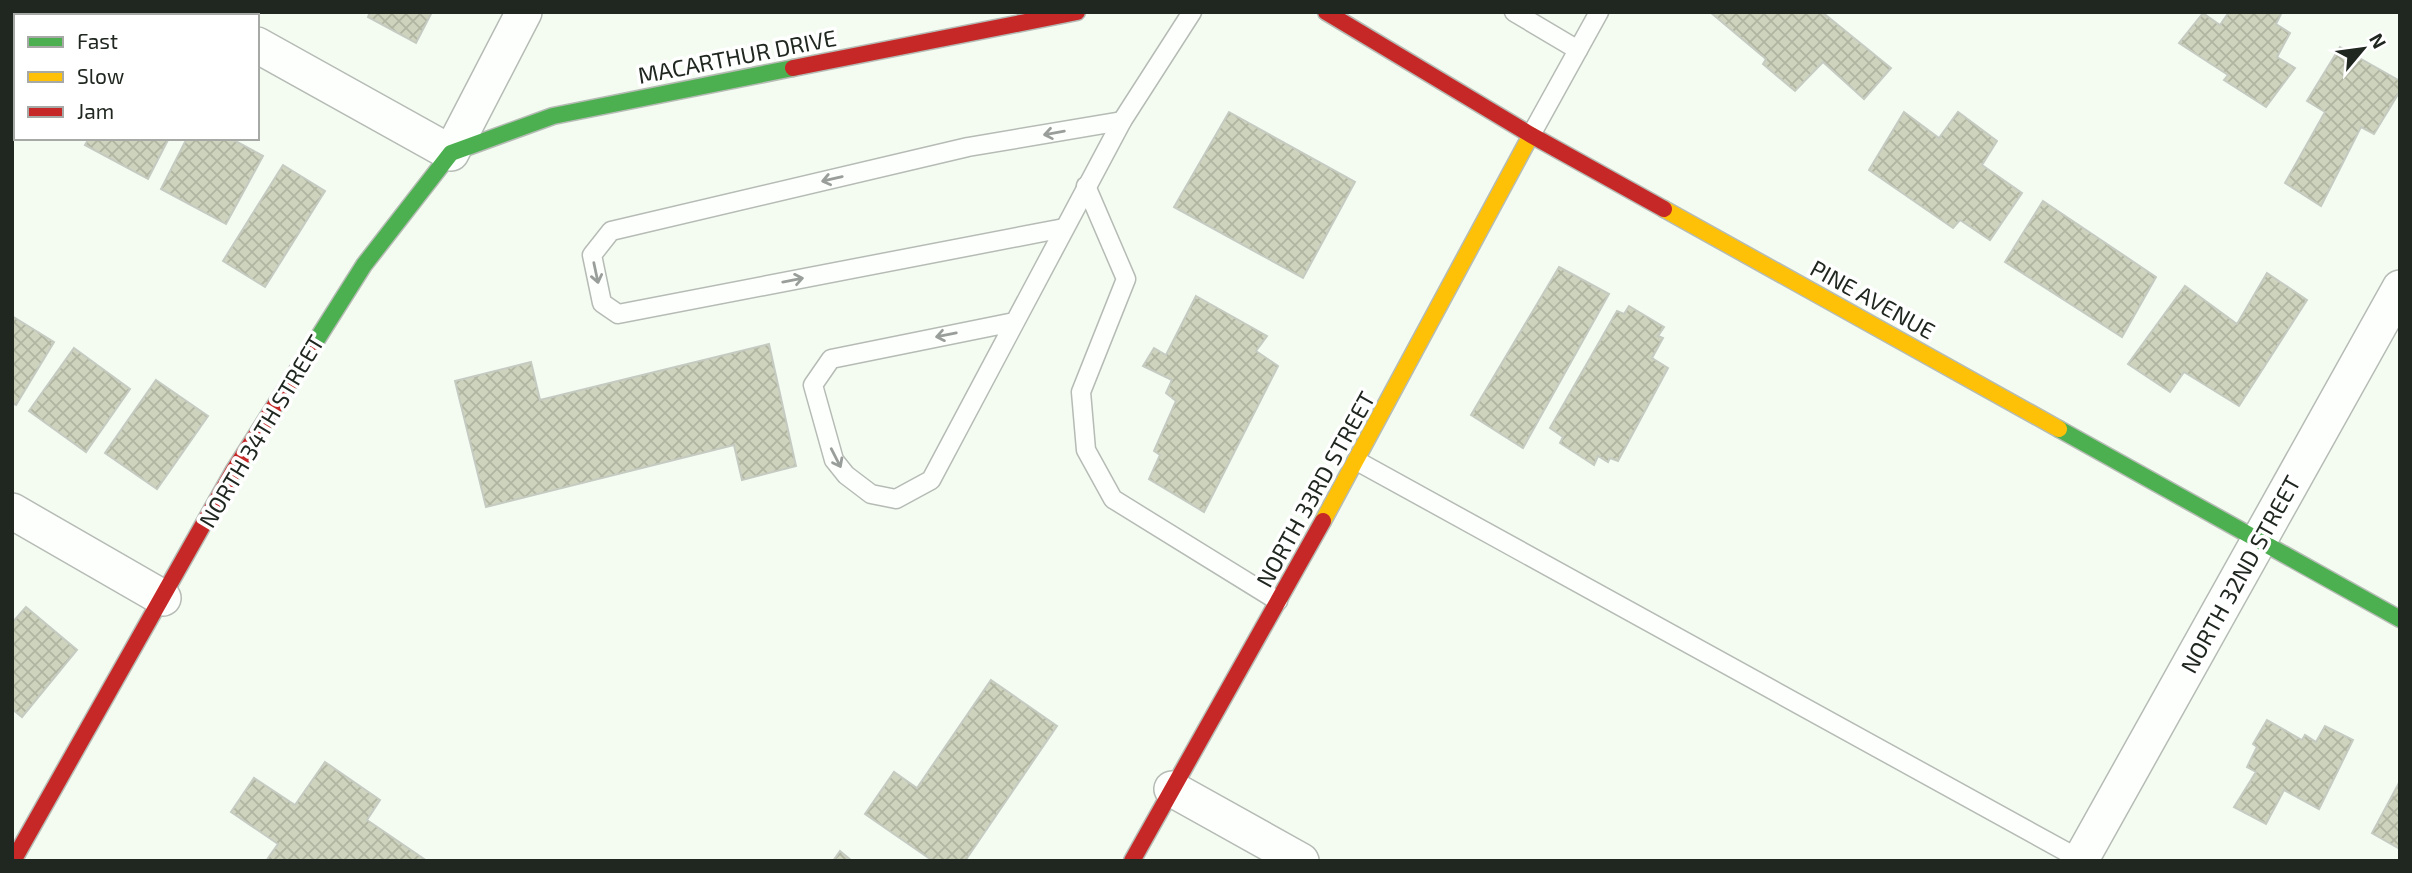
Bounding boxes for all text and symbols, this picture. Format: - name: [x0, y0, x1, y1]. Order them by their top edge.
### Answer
- legend: [14, 14, 259, 140]
- north arrow: [2328, 14, 2398, 84]
- street label: MACARTHUR DRIVE: [635, 23, 839, 89]
- text: Fast: [77, 28, 118, 53]
- text: N: [2365, 29, 2392, 52]
- text: Slow: [77, 63, 124, 88]
- text: Jam: [77, 98, 114, 123]
- one-way arrow: [1043, 127, 1066, 140]
- one-way arrow: [821, 173, 844, 186]
- street label: PINE AVENUE: [1806, 253, 1940, 345]
- one-way arrow: [589, 261, 603, 284]
- one-way arrow: [781, 273, 804, 287]
- one-way arrow: [936, 328, 958, 342]
- street label: NORTH 34TH STREET: [192, 330, 330, 532]
- street label: NORTH 33RD STREET: [1250, 386, 1380, 592]
- one-way arrow: [830, 448, 844, 468]
- street label: NORTH 32ND STREET: [2174, 470, 2306, 678]

